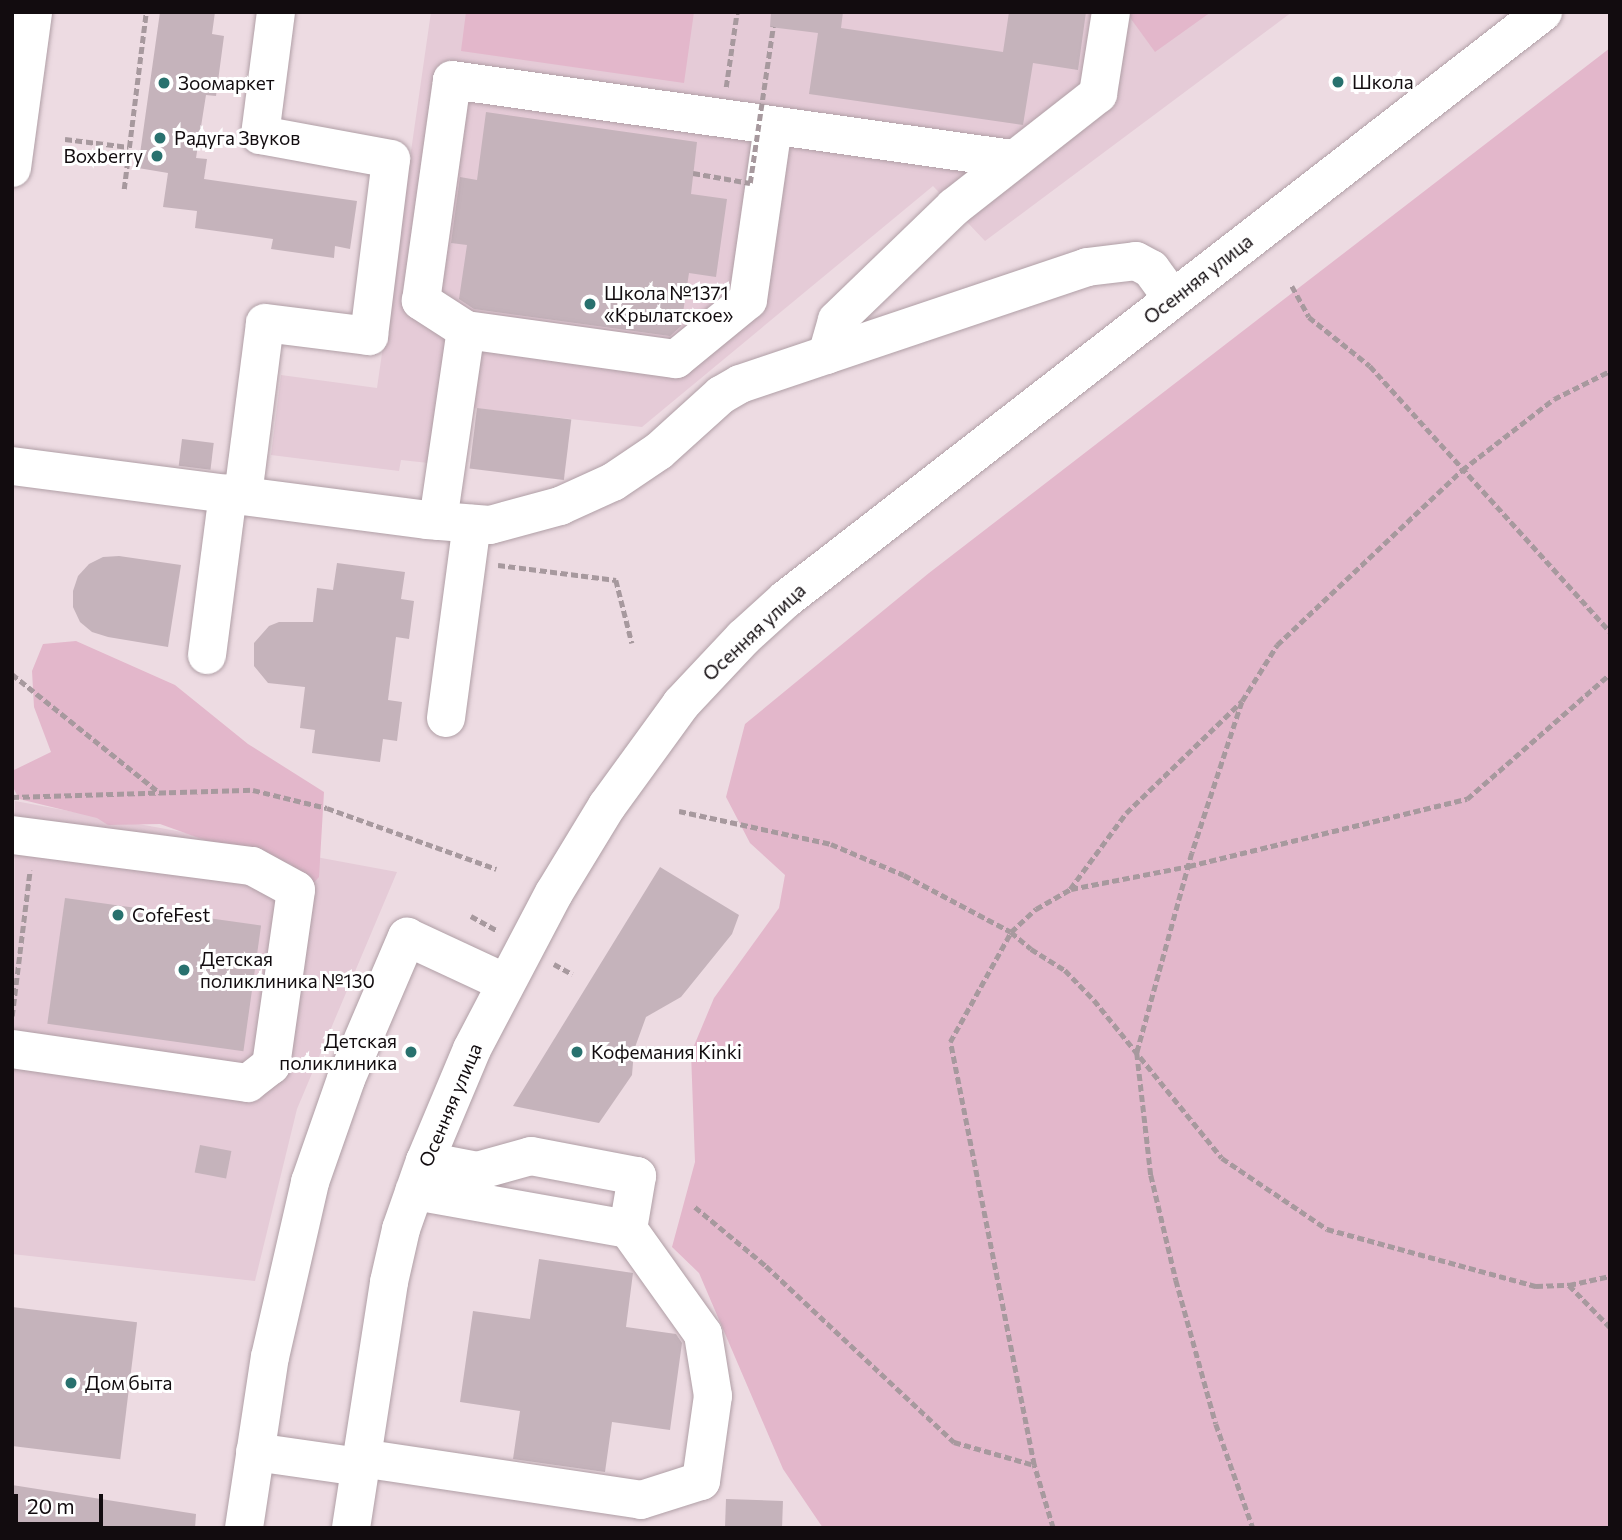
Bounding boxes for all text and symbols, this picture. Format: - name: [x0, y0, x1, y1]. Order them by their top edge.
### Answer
- place label: Школа: [1352, 71, 1414, 93]
- place label: Зоомаркет: [178, 72, 275, 94]
- marker: Школа: [1330, 74, 1346, 90]
- marker: Зоомаркет: [156, 75, 172, 91]
- place label: Радуга Звуков: [174, 127, 300, 149]
- marker: Радуга Звуков: [152, 130, 168, 146]
- place label: Boxberry: [63, 145, 143, 167]
- marker: Boxberry: [149, 148, 165, 164]
- street label: Осенняя улица: [1139, 229, 1257, 329]
- place label: Школа №1371 «Крылатское»: [604, 282, 733, 326]
- marker: Школа №1371 «Крылатское»: [582, 296, 598, 312]
- street label: Осенняя улица: [698, 579, 810, 685]
- place label: CofeFest: [132, 904, 210, 926]
- marker: CofeFest: [110, 907, 126, 923]
- place label: Детская поликлиника №130: [200, 948, 375, 992]
- marker: Детская поликлиника №130: [174, 960, 194, 980]
- place label: Детская поликлиника: [279, 1030, 397, 1074]
- street label: Осенняя улица: [414, 1040, 486, 1170]
- place label: Кофемания Kinki: [591, 1041, 742, 1063]
- marker: Детская поликлиника: [403, 1044, 419, 1060]
- marker: Кофемания Kinki: [569, 1044, 585, 1060]
- place label: Дом быта: [85, 1372, 172, 1394]
- marker: Дом быта: [63, 1375, 79, 1391]
- scale bar: [18, 1480, 107, 1524]
- text: 20 m: [27, 1493, 75, 1518]

